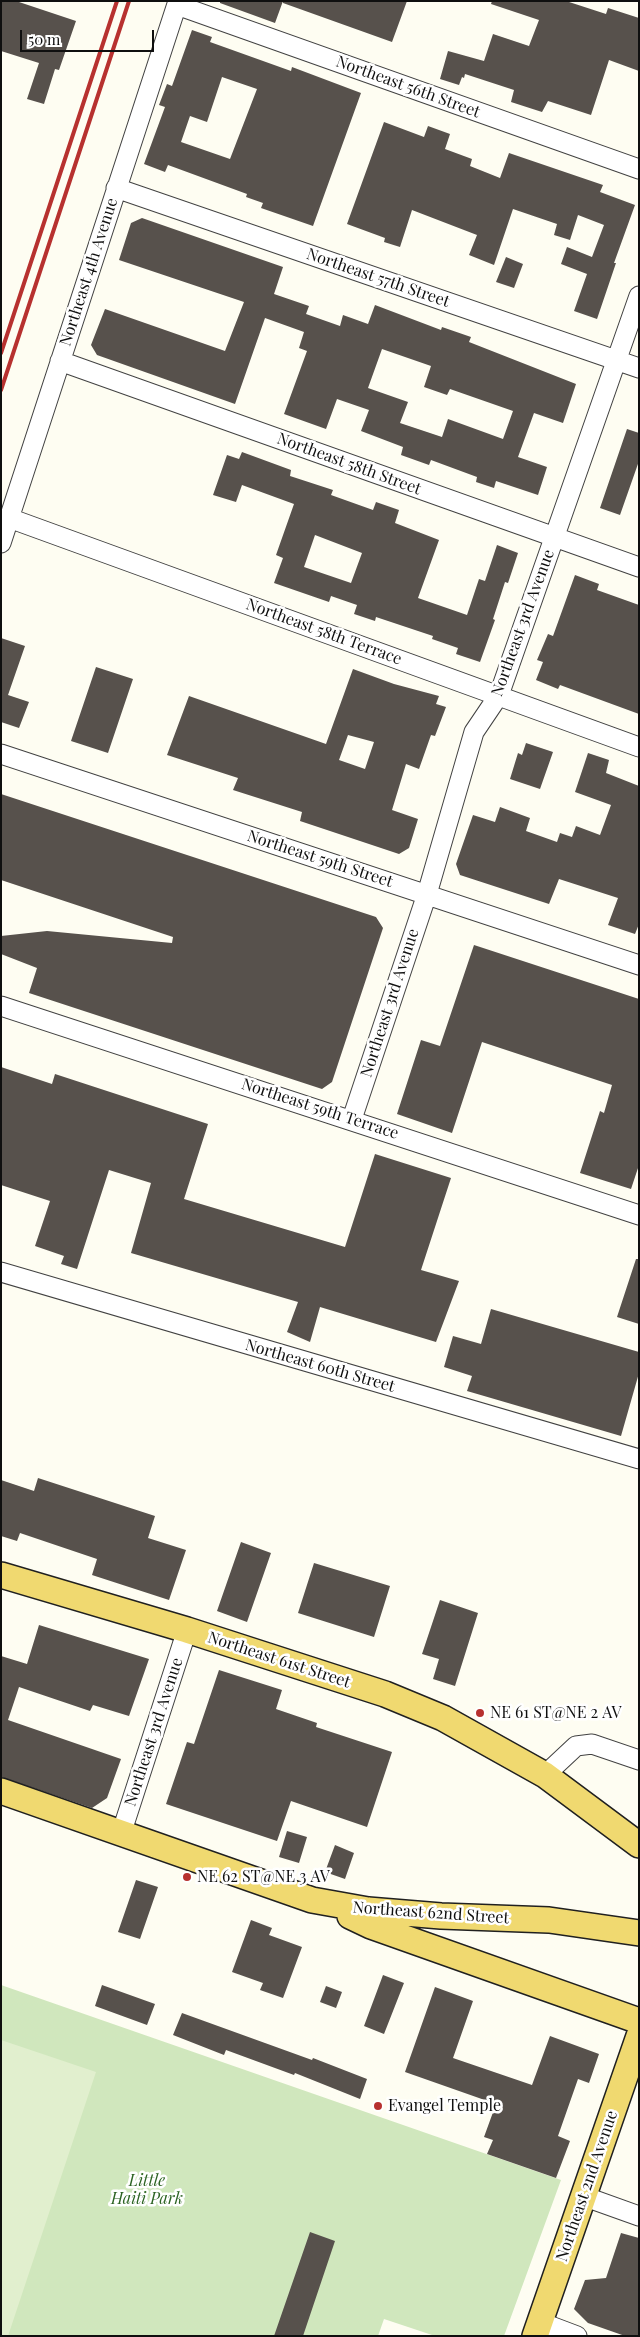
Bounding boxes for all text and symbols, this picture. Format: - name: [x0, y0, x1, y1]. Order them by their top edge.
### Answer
- scale bar: [22, 20, 156, 52]
- text: 50 m: [28, 29, 60, 49]
- street label: Northeast 56th Street: [333, 52, 483, 122]
- street label: Northeast 4th Avenue: [56, 196, 122, 348]
- street label: Northeast 57th Street: [304, 245, 452, 311]
- street label: Northeast 58th Street: [274, 429, 424, 499]
- street label: Northeast 3rd Avenue: [487, 547, 559, 699]
- street label: Northeast 58th Terrace: [244, 595, 404, 669]
- street label: Northeast 59th Street: [245, 826, 395, 892]
- street label: Northeast 3rd Avenue: [357, 926, 423, 1080]
- street label: Northeast 59th Terrace: [239, 1075, 401, 1143]
- street label: Northeast 60th Street: [243, 1335, 397, 1397]
- street label: Northeast 61st Street: [205, 1628, 353, 1692]
- street label: Northeast 3rd Avenue: [121, 1655, 187, 1809]
- place label: NE 61 ST@NE 2 AV: [490, 1703, 622, 1723]
- marker: NE 61 ST@NE 2 AV: [474, 1707, 486, 1719]
- place label: NE 62 ST@NE 3 AV: [197, 1867, 330, 1887]
- marker: NE 62 ST@NE 3 AV: [181, 1871, 193, 1883]
- street label: Northeast 62nd Street: [352, 1898, 510, 1928]
- place label: Evangel Temple: [388, 2096, 501, 2116]
- marker: Evangel Temple: [372, 2100, 384, 2112]
- street label: Northeast 2nd Avenue: [552, 2108, 622, 2264]
- park label: Little Haiti Park: [111, 2171, 183, 2209]

